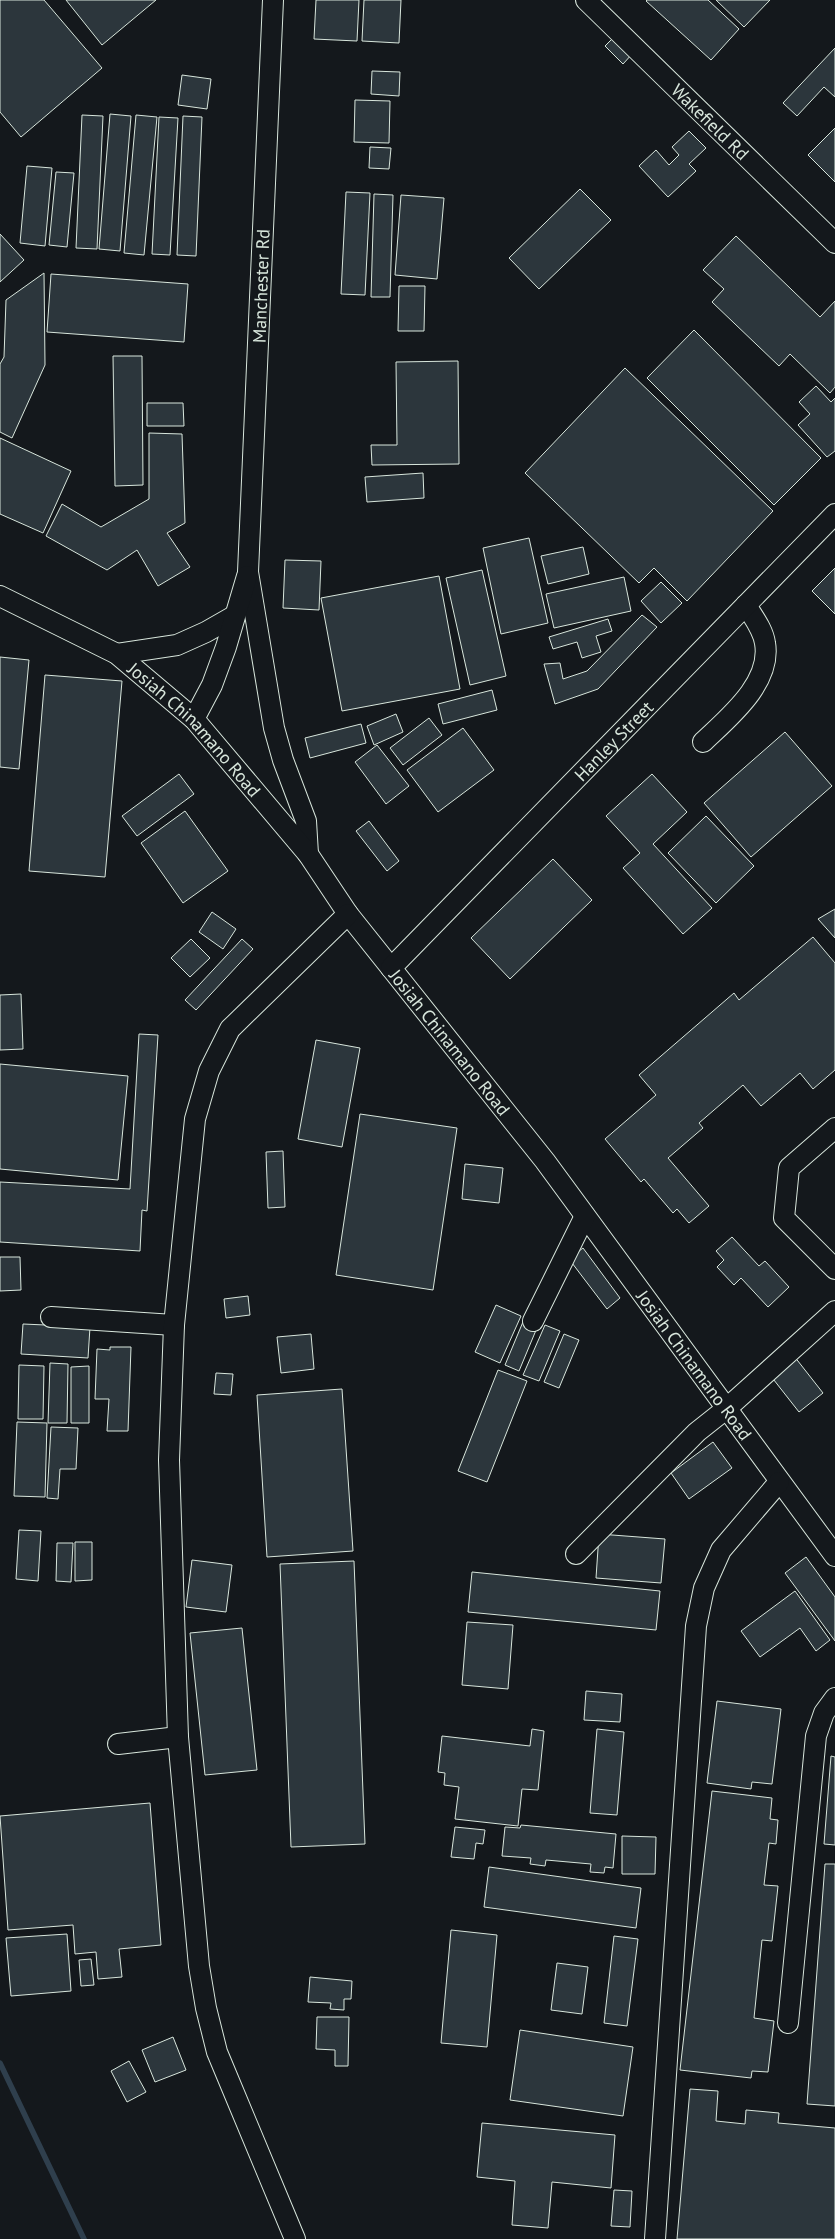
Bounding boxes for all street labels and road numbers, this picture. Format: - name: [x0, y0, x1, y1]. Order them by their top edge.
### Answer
- street label: Wakefield Rd: [667, 78, 754, 165]
- street label: Manchester Rd: [248, 229, 274, 343]
- street label: Josiah Chinamano Road: [123, 656, 266, 801]
- street label: Hanley Street: [569, 696, 658, 786]
- street label: Josiah Chinamano Road: [384, 963, 515, 1120]
- street label: Josiah Chinamano Road: [631, 1284, 757, 1445]

